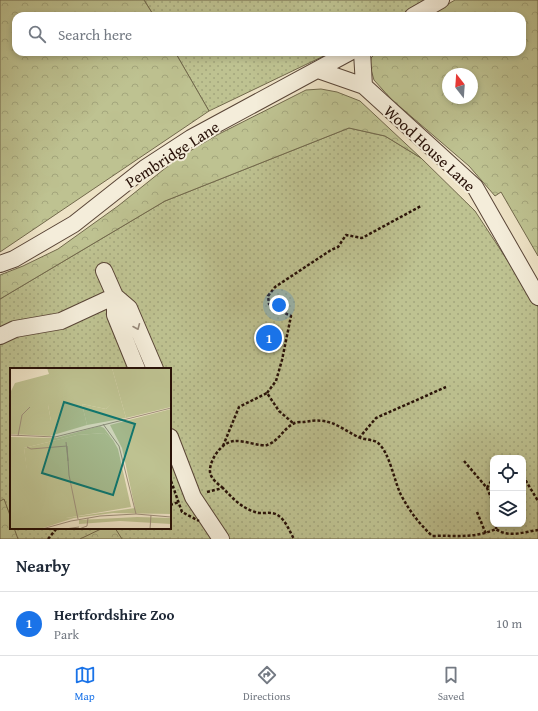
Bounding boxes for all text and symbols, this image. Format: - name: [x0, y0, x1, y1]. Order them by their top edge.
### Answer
- search box: [12, 12, 526, 56]
- icon: search: [26, 23, 48, 45]
- text: Search here: [58, 24, 132, 45]
- north arrow: [442, 68, 478, 104]
- street label: Wood House Lane: [379, 99, 481, 197]
- street label: Pembridge Lane: [120, 115, 224, 193]
- your location: [269, 295, 289, 315]
- pin: 1: [256, 323, 282, 353]
- one-way arrow: [133, 324, 141, 331]
- inset map: [10, 368, 171, 529]
- map controls: [490, 455, 526, 527]
- button: locate: [490, 455, 526, 491]
- button: layers: [490, 491, 526, 527]
- text: Nearby: [16, 553, 70, 578]
- text: Hertfordshire Zoo: [54, 604, 174, 625]
- text: 1: [26, 614, 32, 633]
- text: 10 m: [496, 614, 522, 633]
- text: Park: [54, 625, 79, 644]
- tab: Map: [74, 664, 96, 704]
- tab: Directions: [243, 664, 290, 704]
- tab: Saved: [438, 664, 464, 704]

